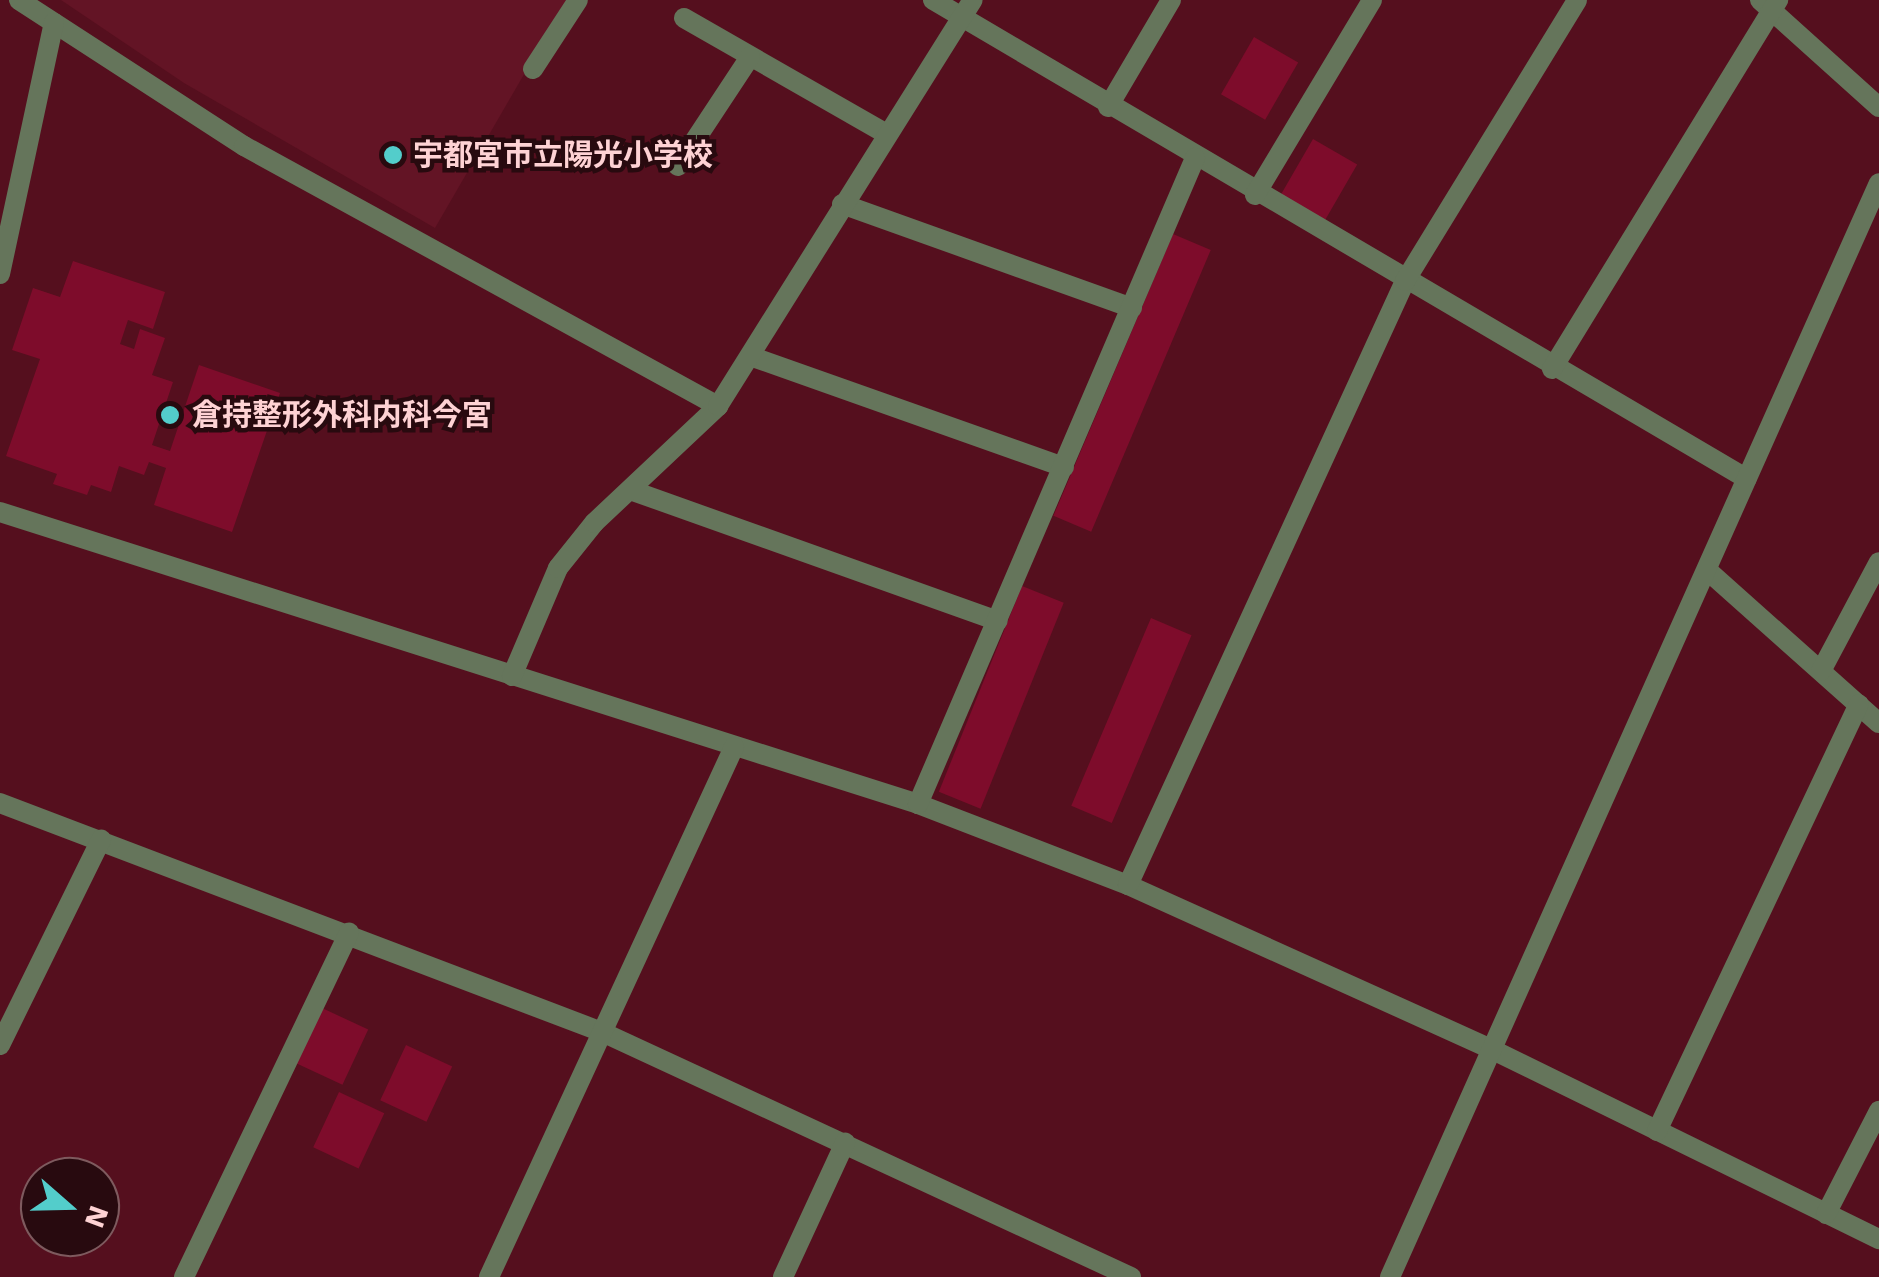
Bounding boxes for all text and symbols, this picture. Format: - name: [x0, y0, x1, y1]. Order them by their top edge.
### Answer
- place label: 宇都宮市立陽光小学校: [413, 137, 713, 173]
- marker: 宇都宮市立陽光小学校: [382, 144, 404, 166]
- place label: 倉持整形外科内科今宮: [192, 397, 492, 433]
- marker: 倉持整形外科内科今宮: [157, 402, 183, 428]
- north arrow: [20, 1157, 120, 1257]
- text: N: [78, 1201, 116, 1232]

